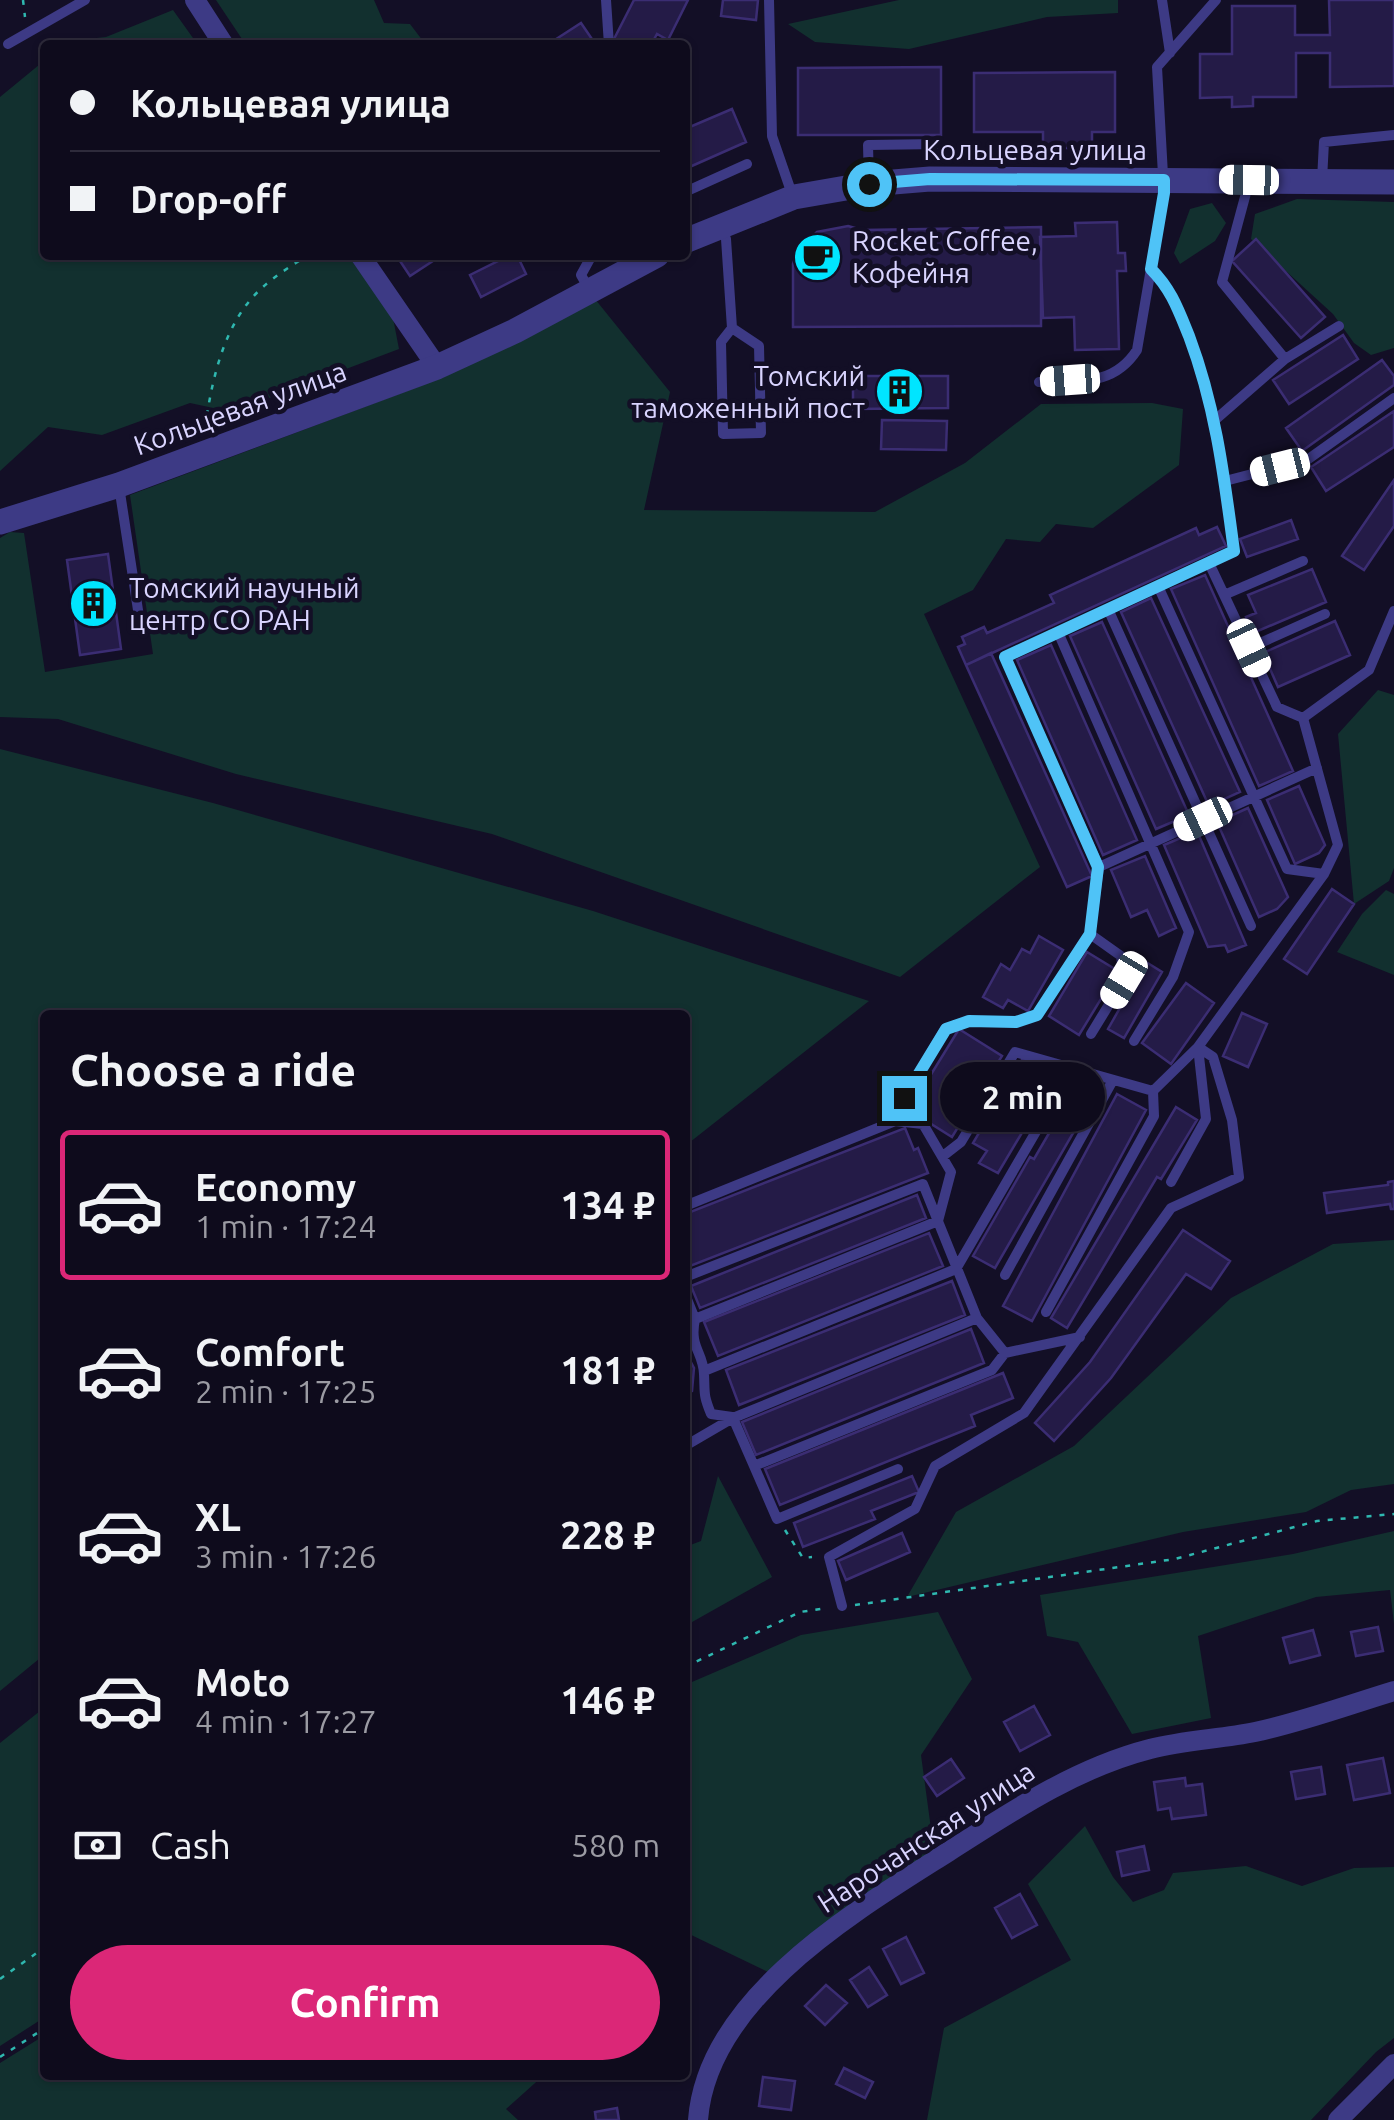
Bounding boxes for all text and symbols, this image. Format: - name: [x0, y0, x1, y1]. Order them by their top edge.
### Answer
- text: Кольцевая улица: [130, 82, 451, 124]
- street label: Кольцевая улица: [923, 134, 1147, 165]
- route start: [847, 162, 892, 207]
- car: [1219, 164, 1279, 196]
- text: Drop-off: [130, 178, 286, 220]
- place label: Rocket Coffee, Кофейня: [852, 225, 1038, 288]
- cafe icon: Rocket Coffee, Кофейня: [791, 231, 843, 283]
- street label: Кольцевая улица: [129, 355, 350, 460]
- place label: Томский таможенный пост: [631, 360, 866, 423]
- car: [1039, 363, 1101, 397]
- building icon: Томский таможенный пост: [874, 366, 926, 418]
- car: [1247, 445, 1313, 489]
- place label: Томский научный центр СО РАН: [129, 572, 360, 635]
- building icon: Томский научный центр СО РАН: [68, 578, 120, 630]
- car: [1223, 614, 1275, 682]
- car: [1169, 793, 1237, 845]
- car: [1096, 947, 1152, 1013]
- text: Choose a ride: [70, 1044, 356, 1095]
- callout: 2 min: [939, 1063, 1104, 1133]
- route end: [882, 1076, 927, 1121]
- text: 2 min: [982, 1079, 1063, 1115]
- icon: car: [75, 1160, 165, 1250]
- text: Economy: [195, 1166, 356, 1208]
- text: 134 ₽: [560, 1184, 655, 1226]
- text: 1 min · 17:24: [195, 1208, 377, 1244]
- icon: car: [75, 1325, 165, 1415]
- text: Comfort: [195, 1331, 345, 1373]
- text: 181 ₽: [560, 1349, 655, 1391]
- text: 2 min · 17:25: [195, 1373, 377, 1409]
- icon: car: [75, 1490, 165, 1580]
- text: XL: [195, 1496, 241, 1538]
- text: 228 ₽: [560, 1514, 655, 1556]
- text: 3 min · 17:26: [195, 1538, 377, 1574]
- icon: car: [75, 1655, 165, 1745]
- text: Moto: [195, 1661, 290, 1703]
- text: 146 ₽: [560, 1679, 655, 1721]
- text: 4 min · 17:27: [195, 1703, 377, 1739]
- street label: Нарочанская улица: [812, 1755, 1040, 1918]
- icon: cash: [70, 1818, 125, 1873]
- text: Cash: [150, 1824, 231, 1866]
- text: 580 m: [571, 1827, 660, 1863]
- button: Confirm: [70, 1945, 660, 2060]

